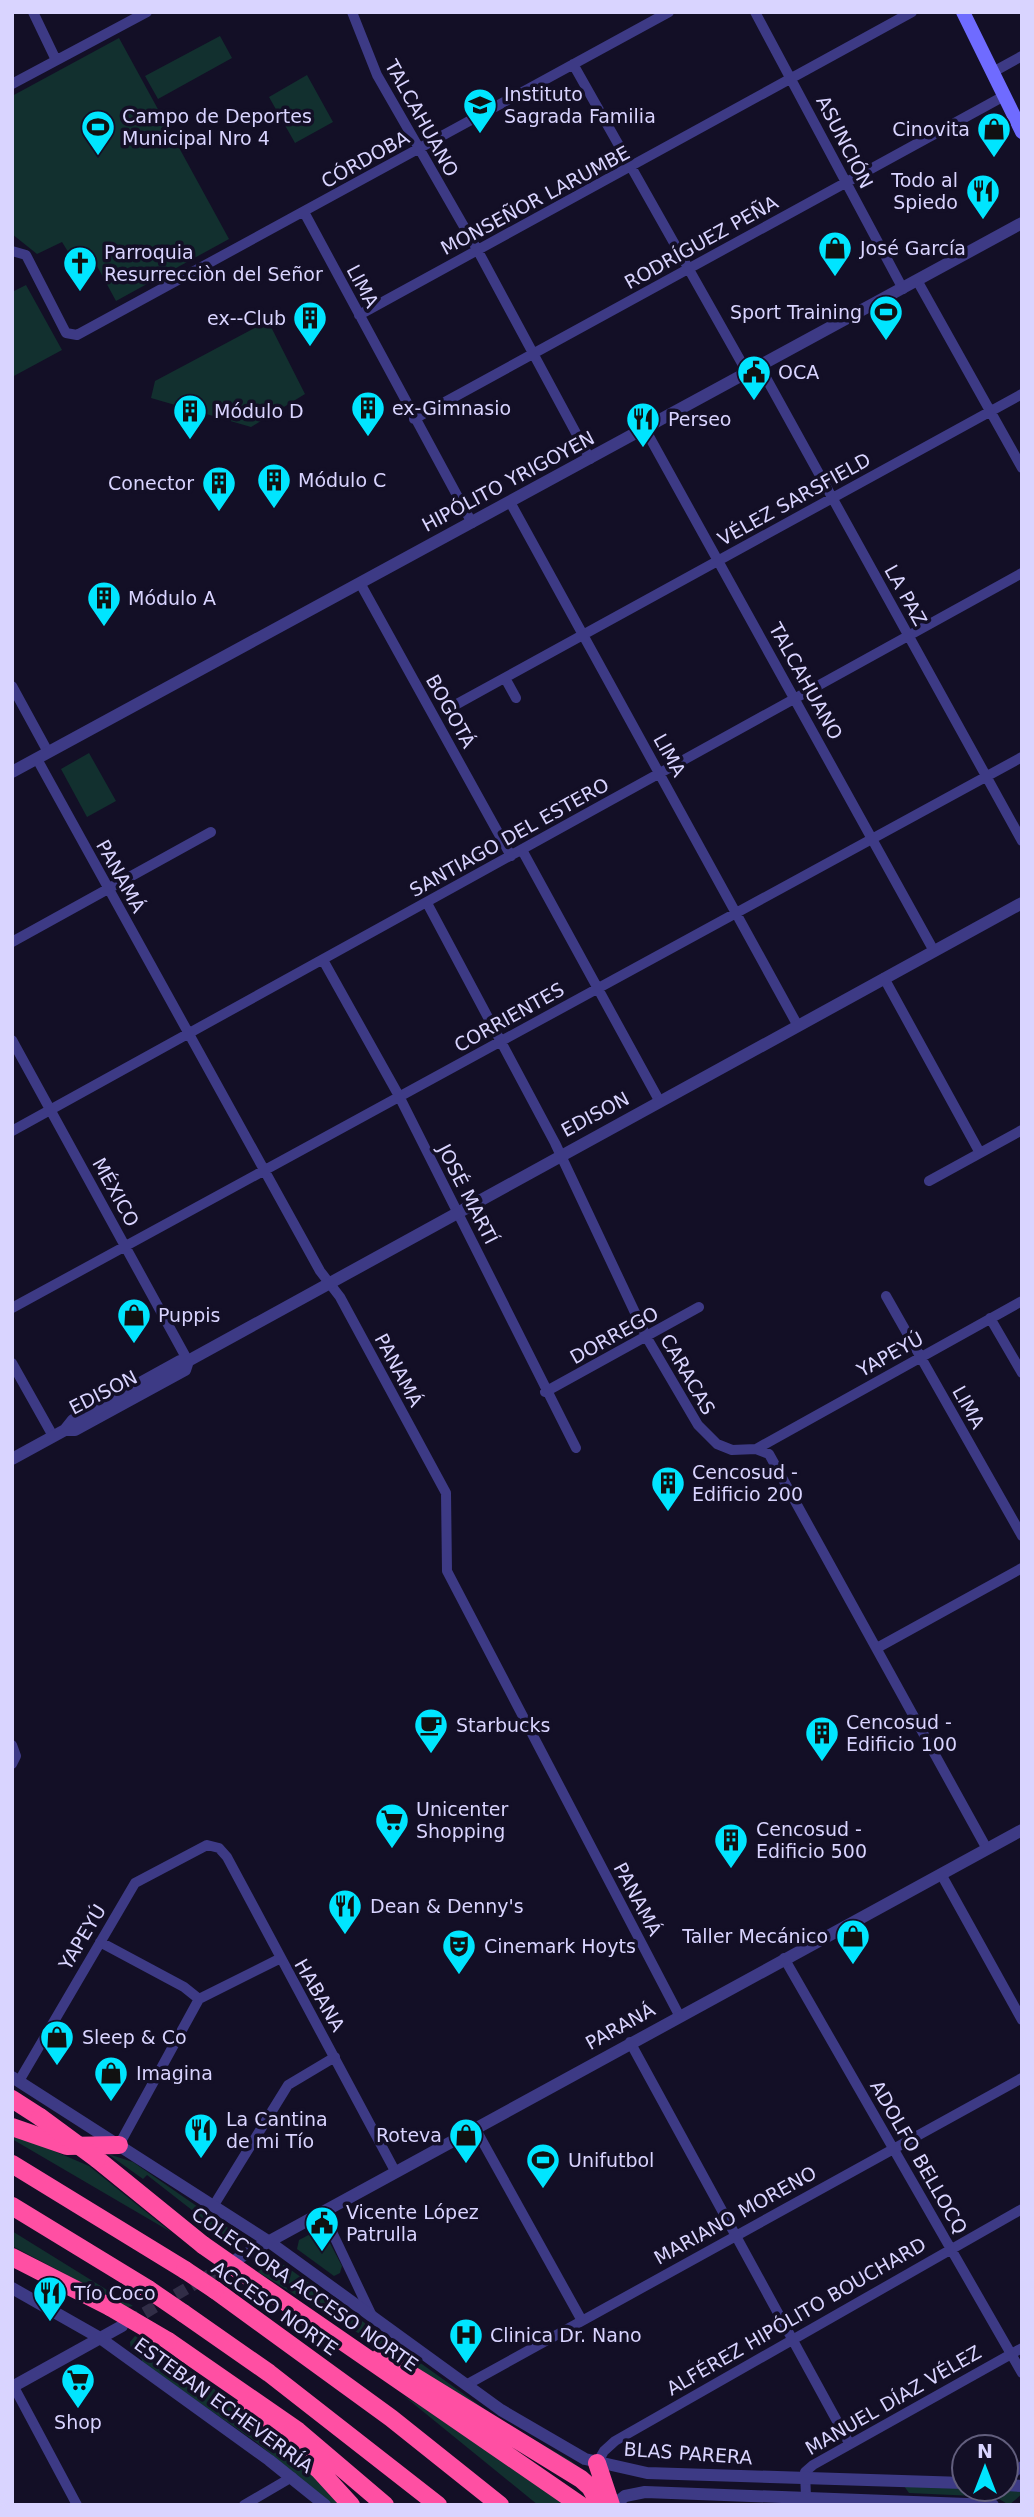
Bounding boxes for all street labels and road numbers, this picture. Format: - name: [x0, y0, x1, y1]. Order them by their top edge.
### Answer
- street label: TALCAHUANO: [380, 55, 463, 180]
- street label: ASUNCIÓN: [812, 91, 879, 192]
- street label: CÓRDOBA: [317, 125, 413, 192]
- street label: MONSEÑOR LARUMBE: [437, 141, 633, 259]
- street label: RODRÍGUEZ PEÑA: [620, 191, 782, 293]
- street label: LIMA: [343, 261, 383, 311]
- street label: HIPÓLITO YRIGOYEN: [418, 425, 598, 536]
- street label: VÉLEZ SARSFIELD: [714, 448, 874, 550]
- street label: LA PAZ: [880, 561, 932, 629]
- street label: TALCAHUANO: [764, 618, 847, 743]
- street label: BOGOTÁ: [422, 670, 480, 752]
- street label: LIMA: [649, 730, 691, 780]
- street label: SANTIAGO DEL ESTERO: [406, 773, 612, 901]
- street label: PANAMÁ: [92, 836, 150, 916]
- street label: CORRIENTES: [450, 978, 568, 1056]
- street label: EDISON: [557, 1087, 633, 1141]
- street label: JOSÉ MARTÍ: [433, 1140, 503, 1248]
- street label: MÉXICO: [88, 1154, 144, 1230]
- street label: DORREGO: [566, 1302, 662, 1368]
- street label: YAPEYÚ: [852, 1326, 927, 1382]
- street label: PANAMÁ: [371, 1330, 427, 1410]
- street label: CARACAS: [656, 1330, 720, 1418]
- street label: EDISON: [65, 1366, 141, 1418]
- street label: LIMA: [948, 1382, 990, 1432]
- street label: PANAMÁ: [610, 1859, 666, 1939]
- street label: YAPEYÚ: [53, 1900, 110, 1974]
- street label: HABANA: [290, 1955, 350, 2035]
- street label: PARANÁ: [581, 1998, 659, 2054]
- street label: ADOLFO BELLOCQ: [866, 2076, 972, 2238]
- street label: MARIANO MORENO: [650, 2161, 820, 2269]
- street label: COLECTORA ACCESO NORTE: [187, 2202, 423, 2376]
- street label: ALFÉREZ HIPÓLITO BOUCHARD: [662, 2232, 930, 2399]
- street label: ACCESO NORTE: [207, 2256, 343, 2360]
- street label: ESTEBAN ECHEVERRÍA: [130, 2333, 318, 2477]
- street label: MANUEL DÍAZ VÉLEZ: [801, 2340, 985, 2460]
- street label: BLAS PARERA: [623, 2438, 753, 2468]

